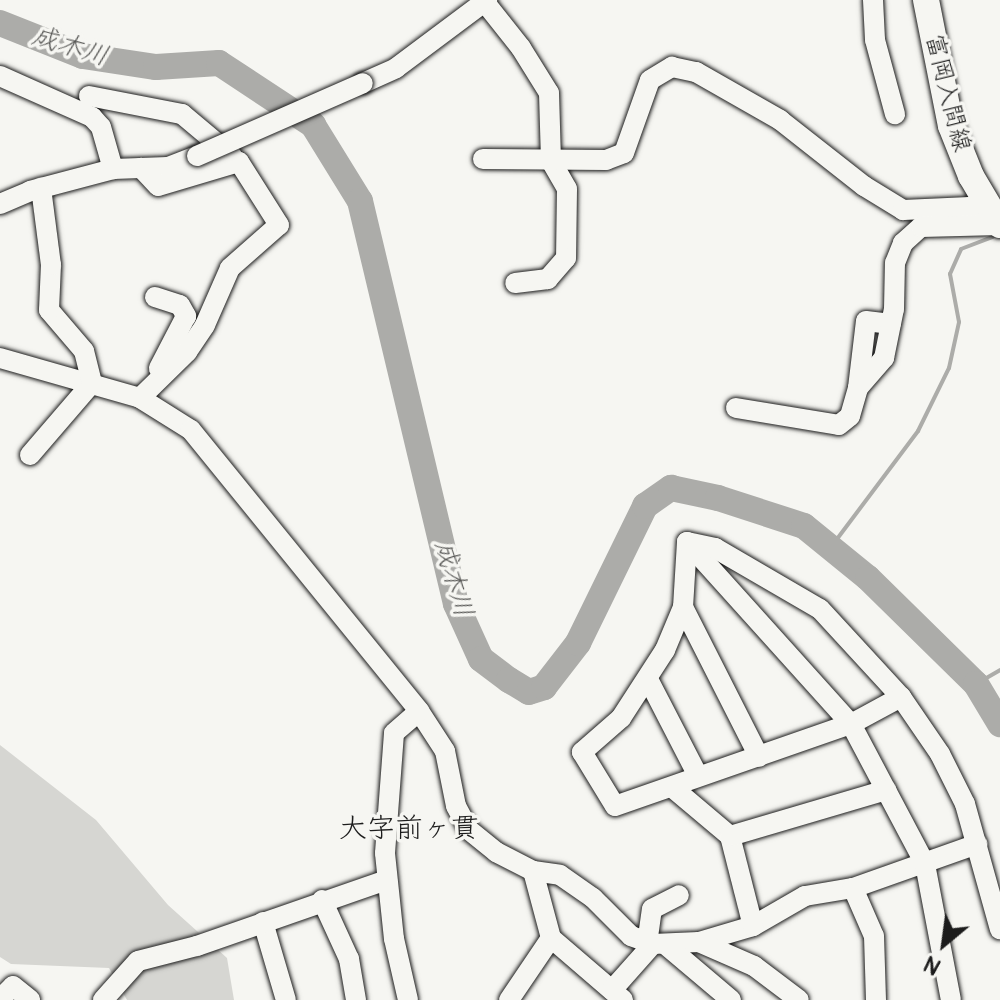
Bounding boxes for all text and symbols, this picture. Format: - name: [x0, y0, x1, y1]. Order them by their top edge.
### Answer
- water label: 成木川: [28, 21, 112, 73]
- street label: 富岡入間線: [920, 31, 976, 155]
- water label: 成木川: [427, 537, 479, 621]
- district label: 大字前ヶ貫: [339, 812, 479, 846]
- north arrow: [904, 904, 984, 984]
- text: N: [919, 949, 946, 981]

